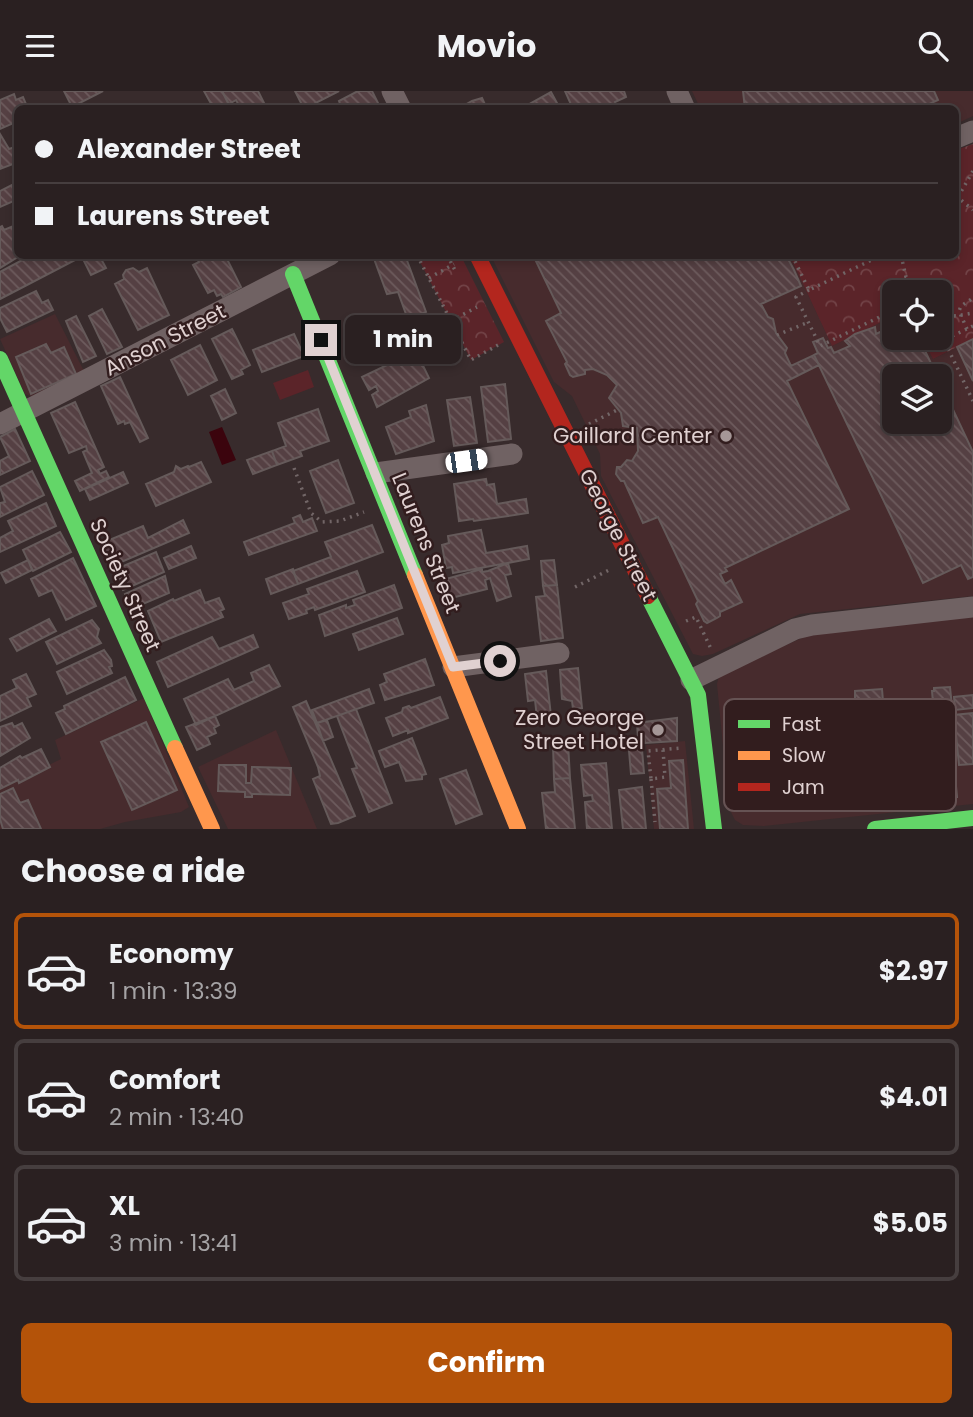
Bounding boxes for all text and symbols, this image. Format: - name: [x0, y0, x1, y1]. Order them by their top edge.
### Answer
- text: Movio: [437, 23, 536, 68]
- icon: menu: [21, 27, 59, 65]
- icon: search: [914, 27, 952, 65]
- text: Alexander Street: [77, 131, 301, 167]
- text: Laurens Street: [77, 198, 270, 234]
- map controls: [882, 280, 952, 434]
- button: locate: [882, 280, 952, 350]
- street label: Anson Street: [99, 297, 230, 383]
- callout: 1 min: [346, 315, 461, 365]
- text: 1 min: [373, 323, 433, 355]
- route end: [305, 324, 337, 356]
- button: layers: [882, 364, 952, 434]
- place label: Gaillard Center: [553, 421, 712, 450]
- marker: Gaillard Center: [718, 428, 734, 444]
- car: [444, 448, 489, 474]
- street label: George Street: [573, 464, 664, 606]
- street label: Laurens Street: [385, 468, 468, 617]
- street label: Society Street: [83, 513, 168, 656]
- route start: [484, 645, 516, 677]
- legend: [724, 699, 956, 811]
- place label: Zero George Street Hotel: [515, 703, 644, 756]
- text: Fast: [782, 711, 821, 738]
- marker: Zero George Street Hotel: [650, 722, 666, 738]
- text: Slow: [782, 742, 826, 769]
- text: Jam: [782, 774, 824, 801]
- text: Choose a ride: [21, 848, 245, 893]
- text: Economy: [109, 936, 233, 972]
- icon: car: [25, 940, 88, 1003]
- text: $2.97: [879, 953, 948, 989]
- text: 1 min · 13:39: [109, 975, 238, 1007]
- text: Comfort: [109, 1062, 221, 1098]
- icon: car: [25, 1066, 88, 1129]
- text: $4.01: [879, 1079, 948, 1115]
- text: 2 min · 13:40: [109, 1101, 244, 1133]
- text: XL: [109, 1188, 140, 1224]
- icon: car: [25, 1192, 88, 1255]
- text: $5.05: [873, 1205, 948, 1241]
- text: 3 min · 13:41: [109, 1227, 238, 1259]
- button: Confirm: [21, 1323, 952, 1403]

